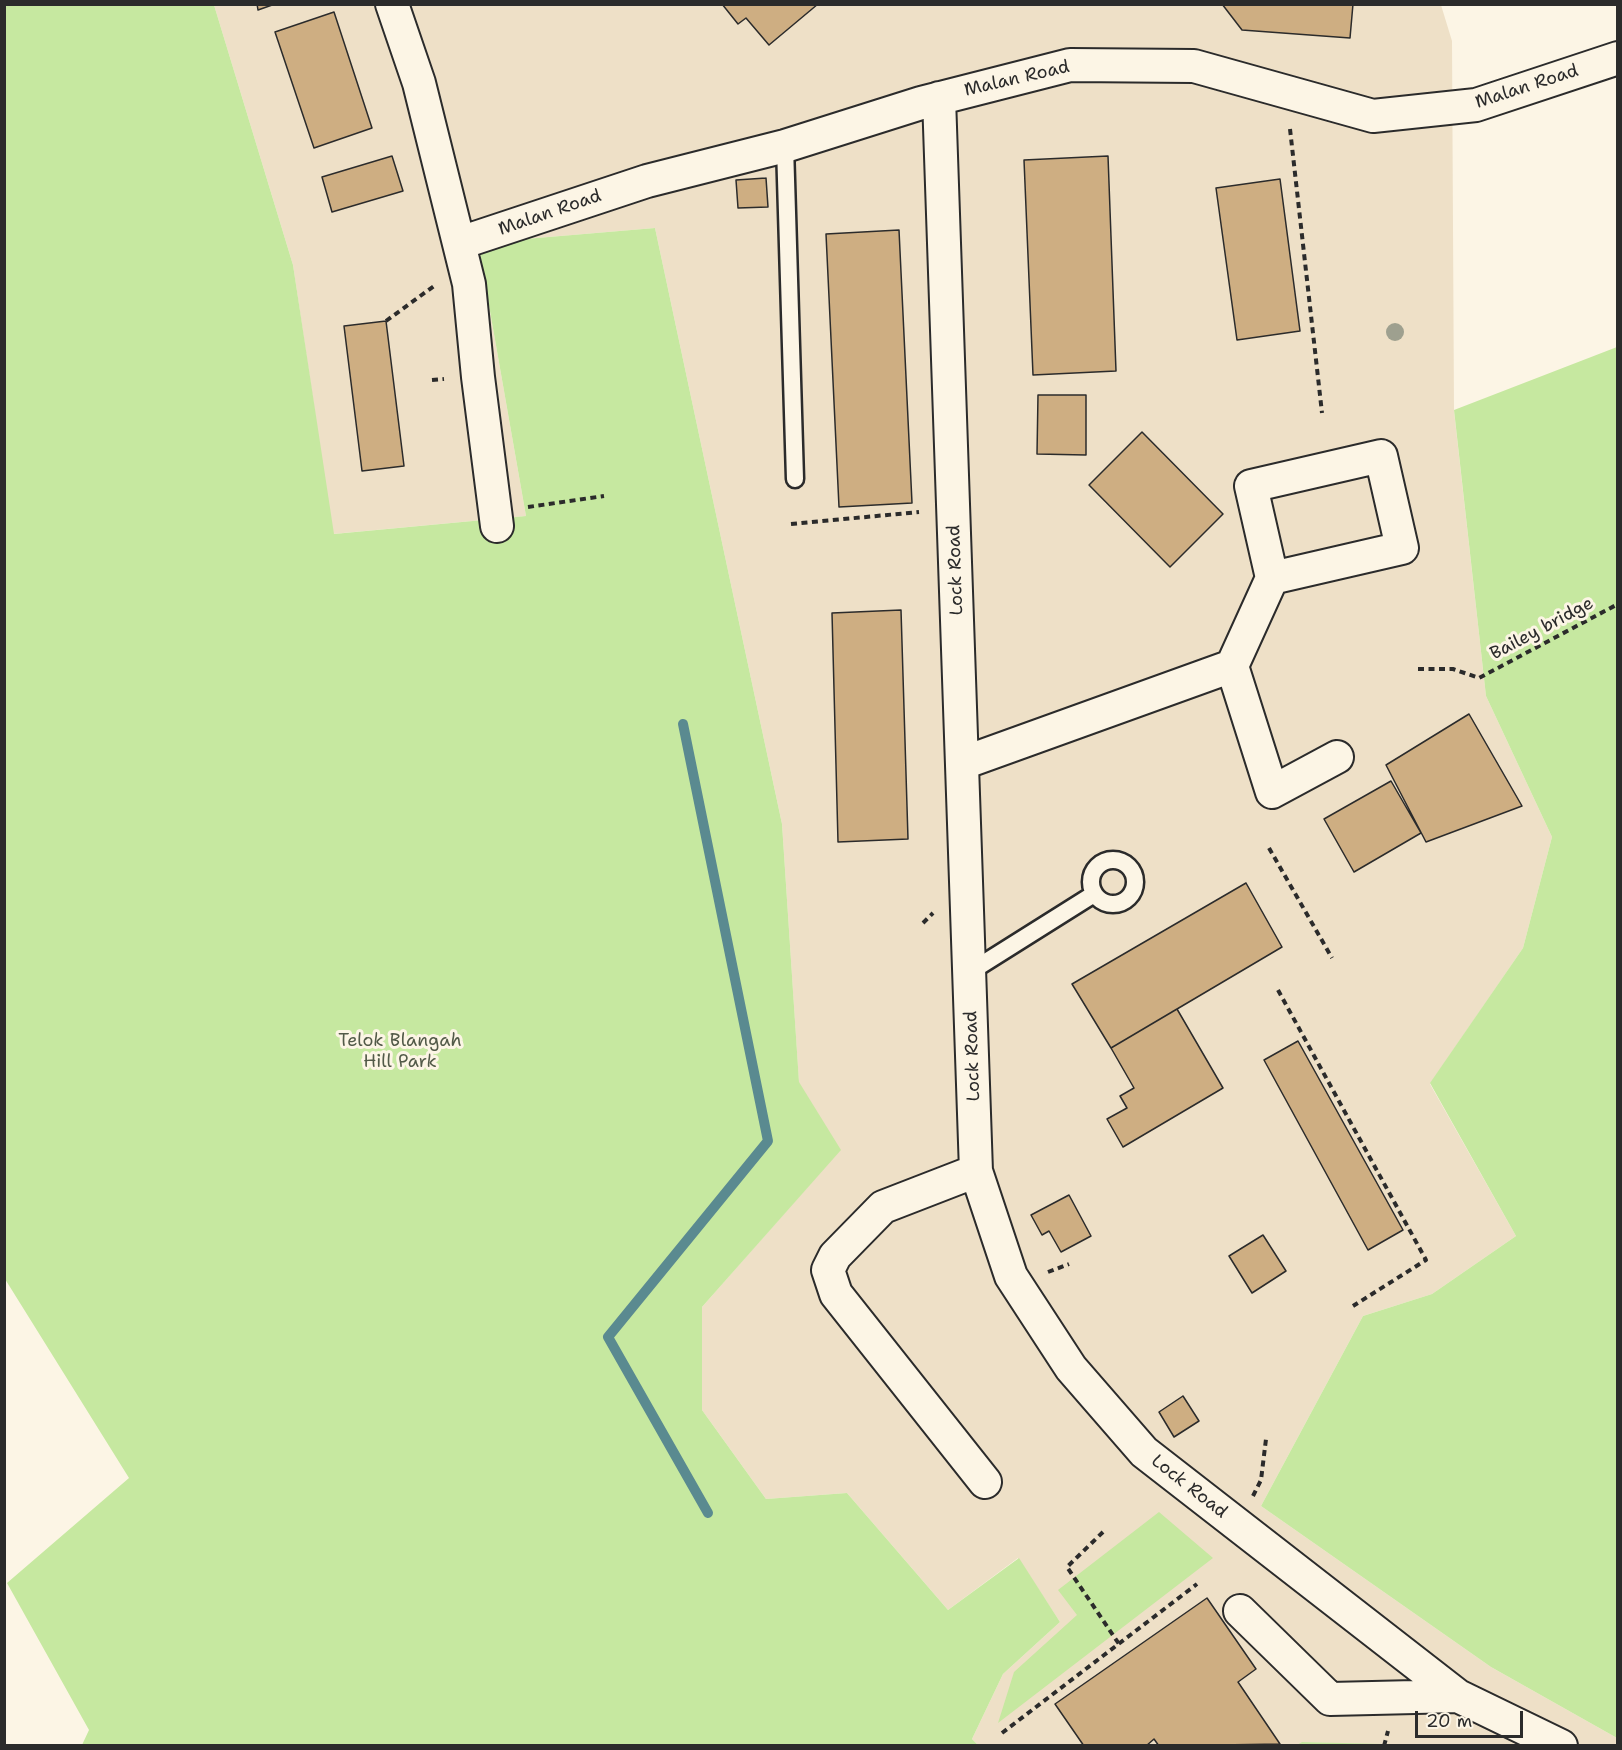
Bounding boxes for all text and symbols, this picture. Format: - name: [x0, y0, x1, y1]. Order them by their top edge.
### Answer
- street label: Malan Road: [962, 56, 1072, 102]
- street label: Malan Road: [1473, 60, 1581, 114]
- street label: Malan Road: [496, 185, 604, 241]
- street label: Lock Road: [944, 524, 968, 616]
- street label: Bailey bridge: [1487, 593, 1597, 665]
- street label: Lock Road: [961, 1010, 985, 1102]
- park label: Telok Blangah Hill Park: [338, 1030, 462, 1072]
- street label: Lock Road: [1147, 1451, 1231, 1523]
- scale bar: [1418, 1699, 1526, 1737]
- text: 20 m: [1426, 1709, 1472, 1733]

